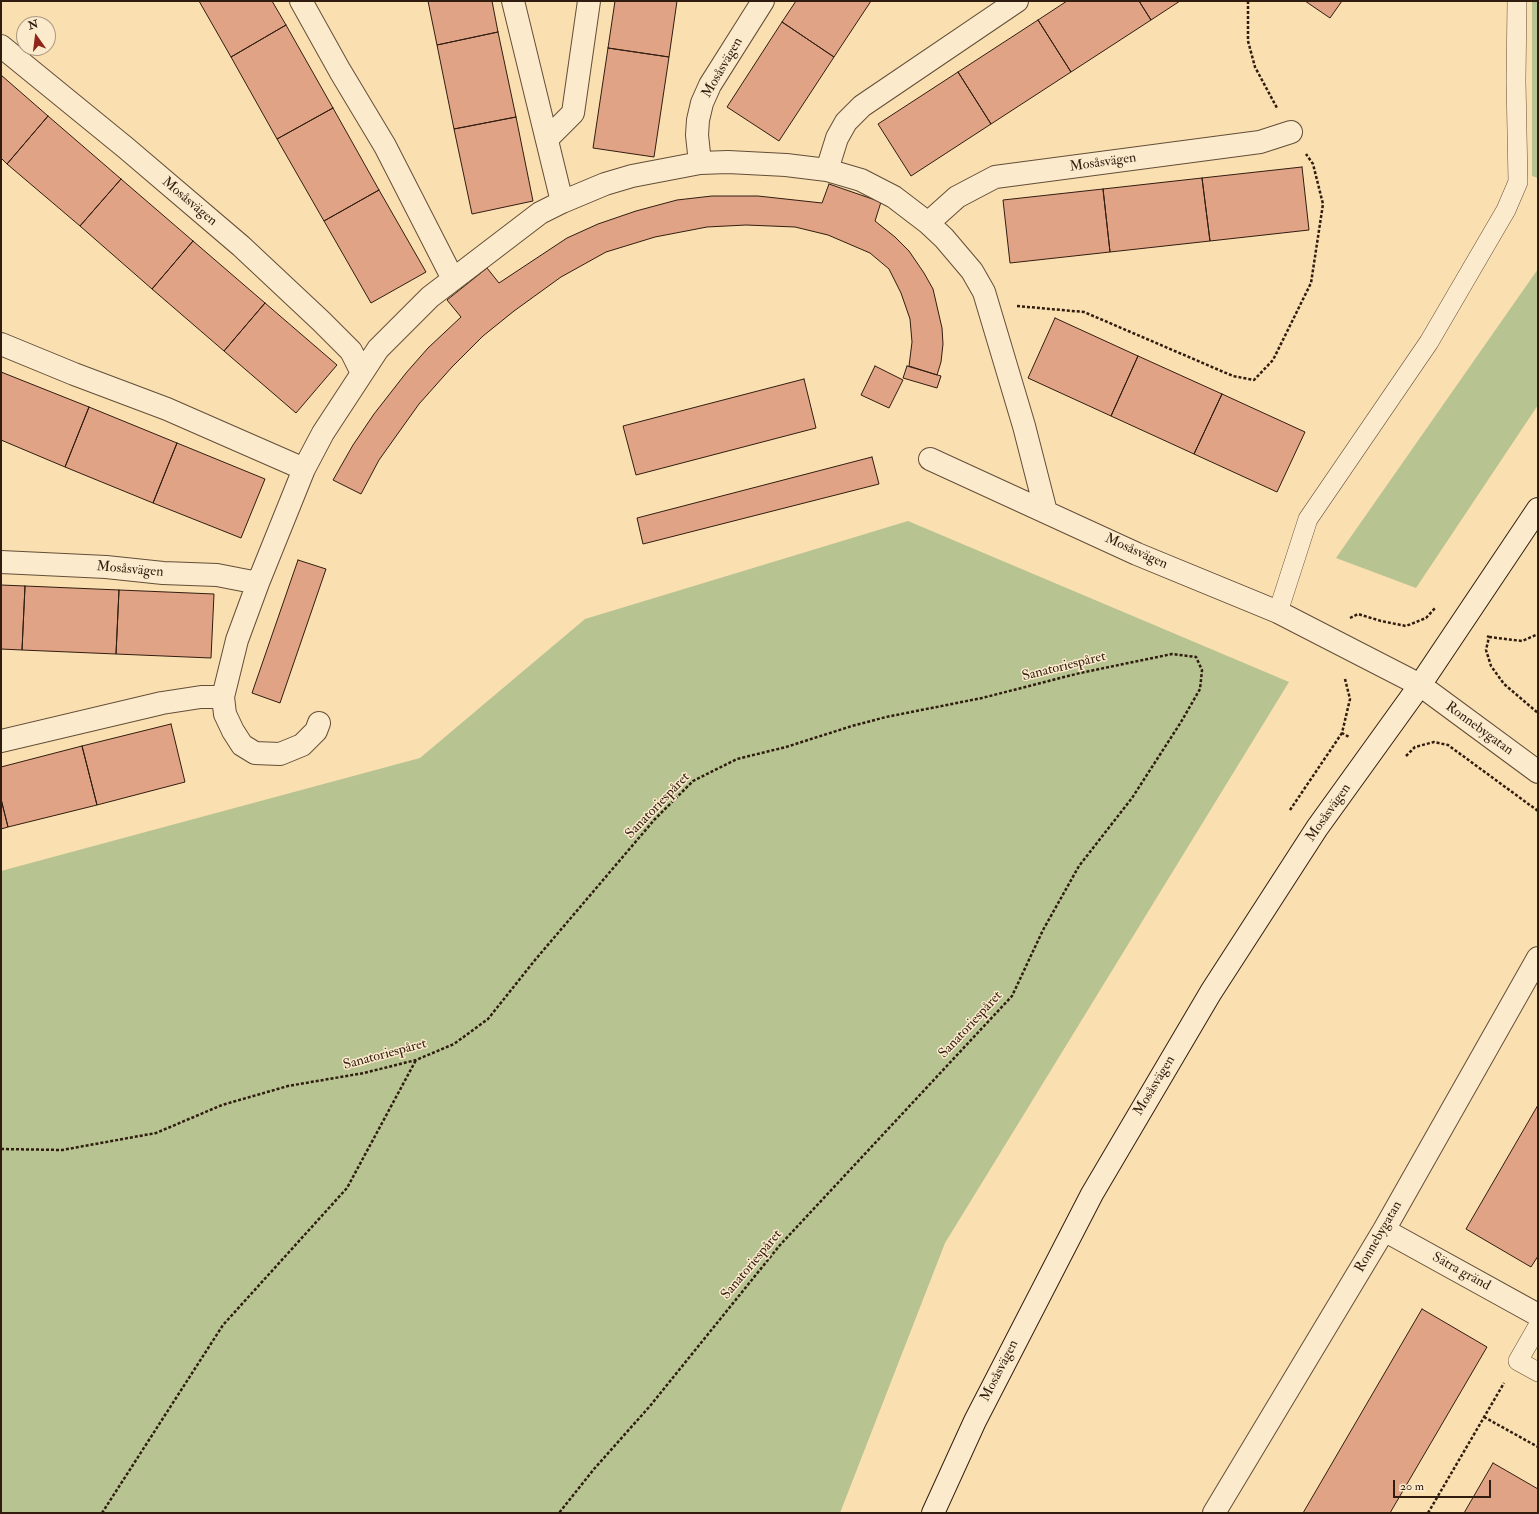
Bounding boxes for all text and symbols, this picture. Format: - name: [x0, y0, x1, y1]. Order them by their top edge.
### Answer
- north arrow: [16, 16, 56, 56]
- text: N: [27, 17, 40, 32]
- street label: Mosåsvägen: [699, 35, 747, 101]
- street label: Mosåsvägen: [1069, 150, 1137, 176]
- street label: Mosåsvägen: [158, 174, 220, 230]
- street label: Mosåsvägen: [1102, 531, 1170, 573]
- street label: Mosåsvägen: [96, 559, 164, 581]
- street label: Sanatoriespåret: [1020, 648, 1108, 686]
- street label: Ronnebygatan: [1442, 699, 1516, 759]
- street label: Sanatoriespåret: [622, 769, 694, 843]
- street label: Mosåsvägen: [1303, 781, 1355, 845]
- street label: Sanatoriespåret: [936, 988, 1006, 1062]
- street label: Sanatoriespåret: [341, 1036, 429, 1074]
- street label: Mosåsvägen: [1131, 1053, 1179, 1119]
- street label: Ronnebygatan: [1352, 1198, 1406, 1276]
- street label: Sanatoriespåret: [718, 1227, 786, 1303]
- street label: Sätra gränd: [1429, 1249, 1493, 1295]
- street label: Mosåsvägen: [977, 1337, 1023, 1405]
- scale bar: [1395, 1472, 1493, 1498]
- text: 20 m: [1400, 1479, 1424, 1494]

